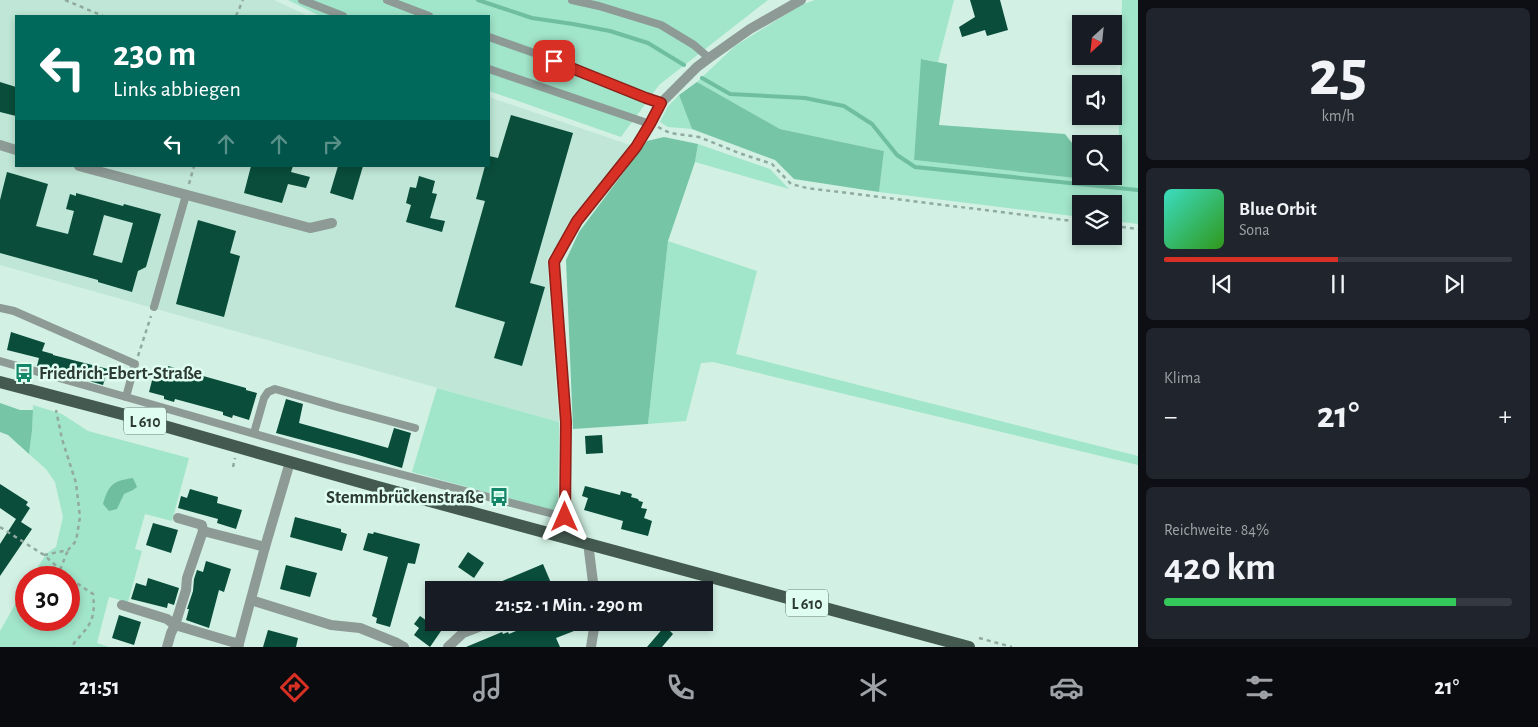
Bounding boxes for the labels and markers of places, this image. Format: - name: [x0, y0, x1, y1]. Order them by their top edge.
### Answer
- pin: [533, 40, 575, 82]
- bus stop icon: Friedrich-Ebert-Straße: [13, 362, 35, 384]
- place label: Friedrich-Ebert-Straße: [39, 365, 202, 383]
- bus stop icon: Stemmbrückenstraße: [488, 486, 510, 508]
- place label: Stemmbrückenstraße: [326, 489, 484, 507]

